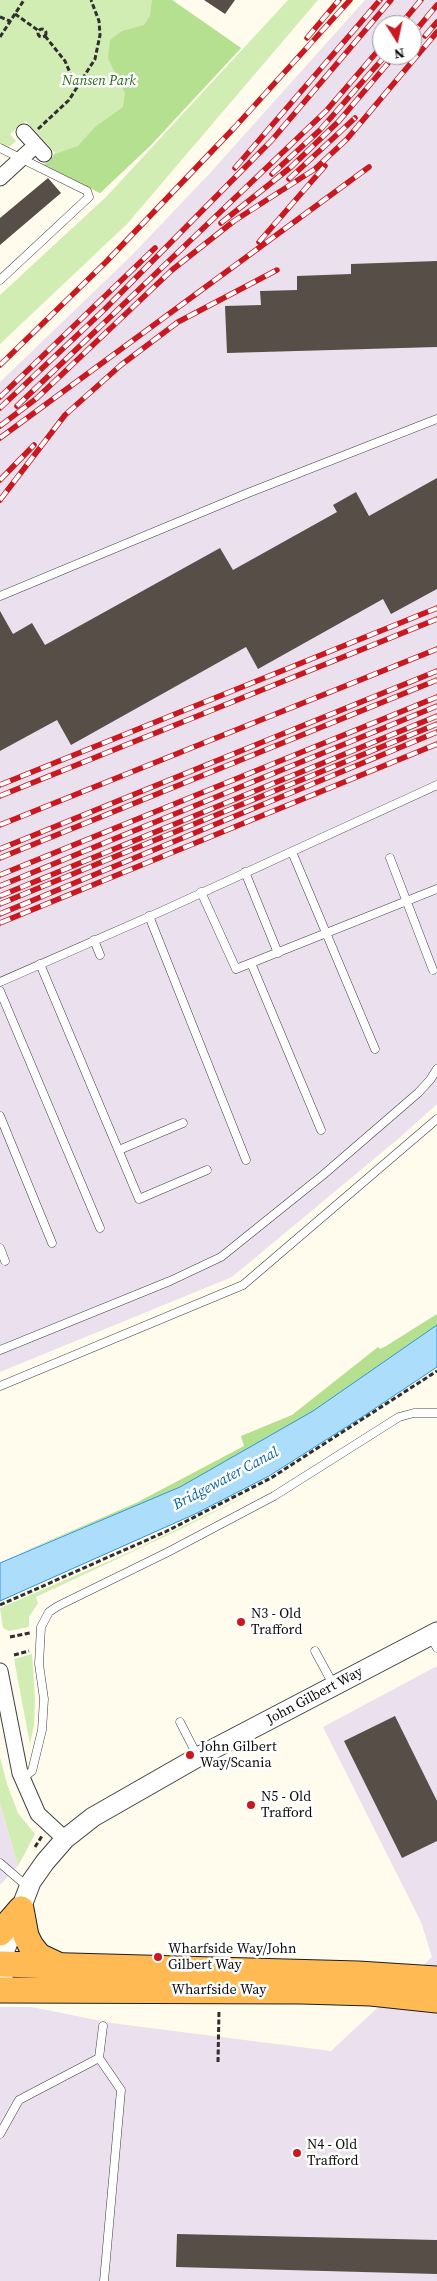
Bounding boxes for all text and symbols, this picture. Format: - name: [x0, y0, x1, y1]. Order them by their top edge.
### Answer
- north arrow: [372, 15, 422, 65]
- text: N: [393, 43, 406, 65]
- park label: Nansen Park: [62, 73, 136, 89]
- water label: Bridgewater Canal: [170, 1444, 282, 1514]
- place label: N3 - Old Trafford: [251, 1606, 302, 1638]
- marker: N3 - Old Trafford: [235, 1616, 247, 1628]
- street label: John Gilbert Way: [264, 1664, 366, 1728]
- place label: John Gilbert Way/Scania: [200, 1739, 277, 1771]
- marker: John Gilbert Way/Scania: [184, 1749, 196, 1761]
- place label: N5 - Old Trafford: [261, 1789, 312, 1821]
- marker: N5 - Old Trafford: [245, 1799, 257, 1811]
- place label: Wharfside Way/John Gilbert Way: [168, 1941, 296, 1974]
- marker: Wharfside Way/John Gilbert Way: [152, 1951, 164, 1963]
- street label: Wharfside Way: [171, 1982, 267, 1998]
- place label: N4 - Old Trafford: [307, 2137, 358, 2170]
- marker: N4 - Old Trafford: [291, 2147, 303, 2159]

